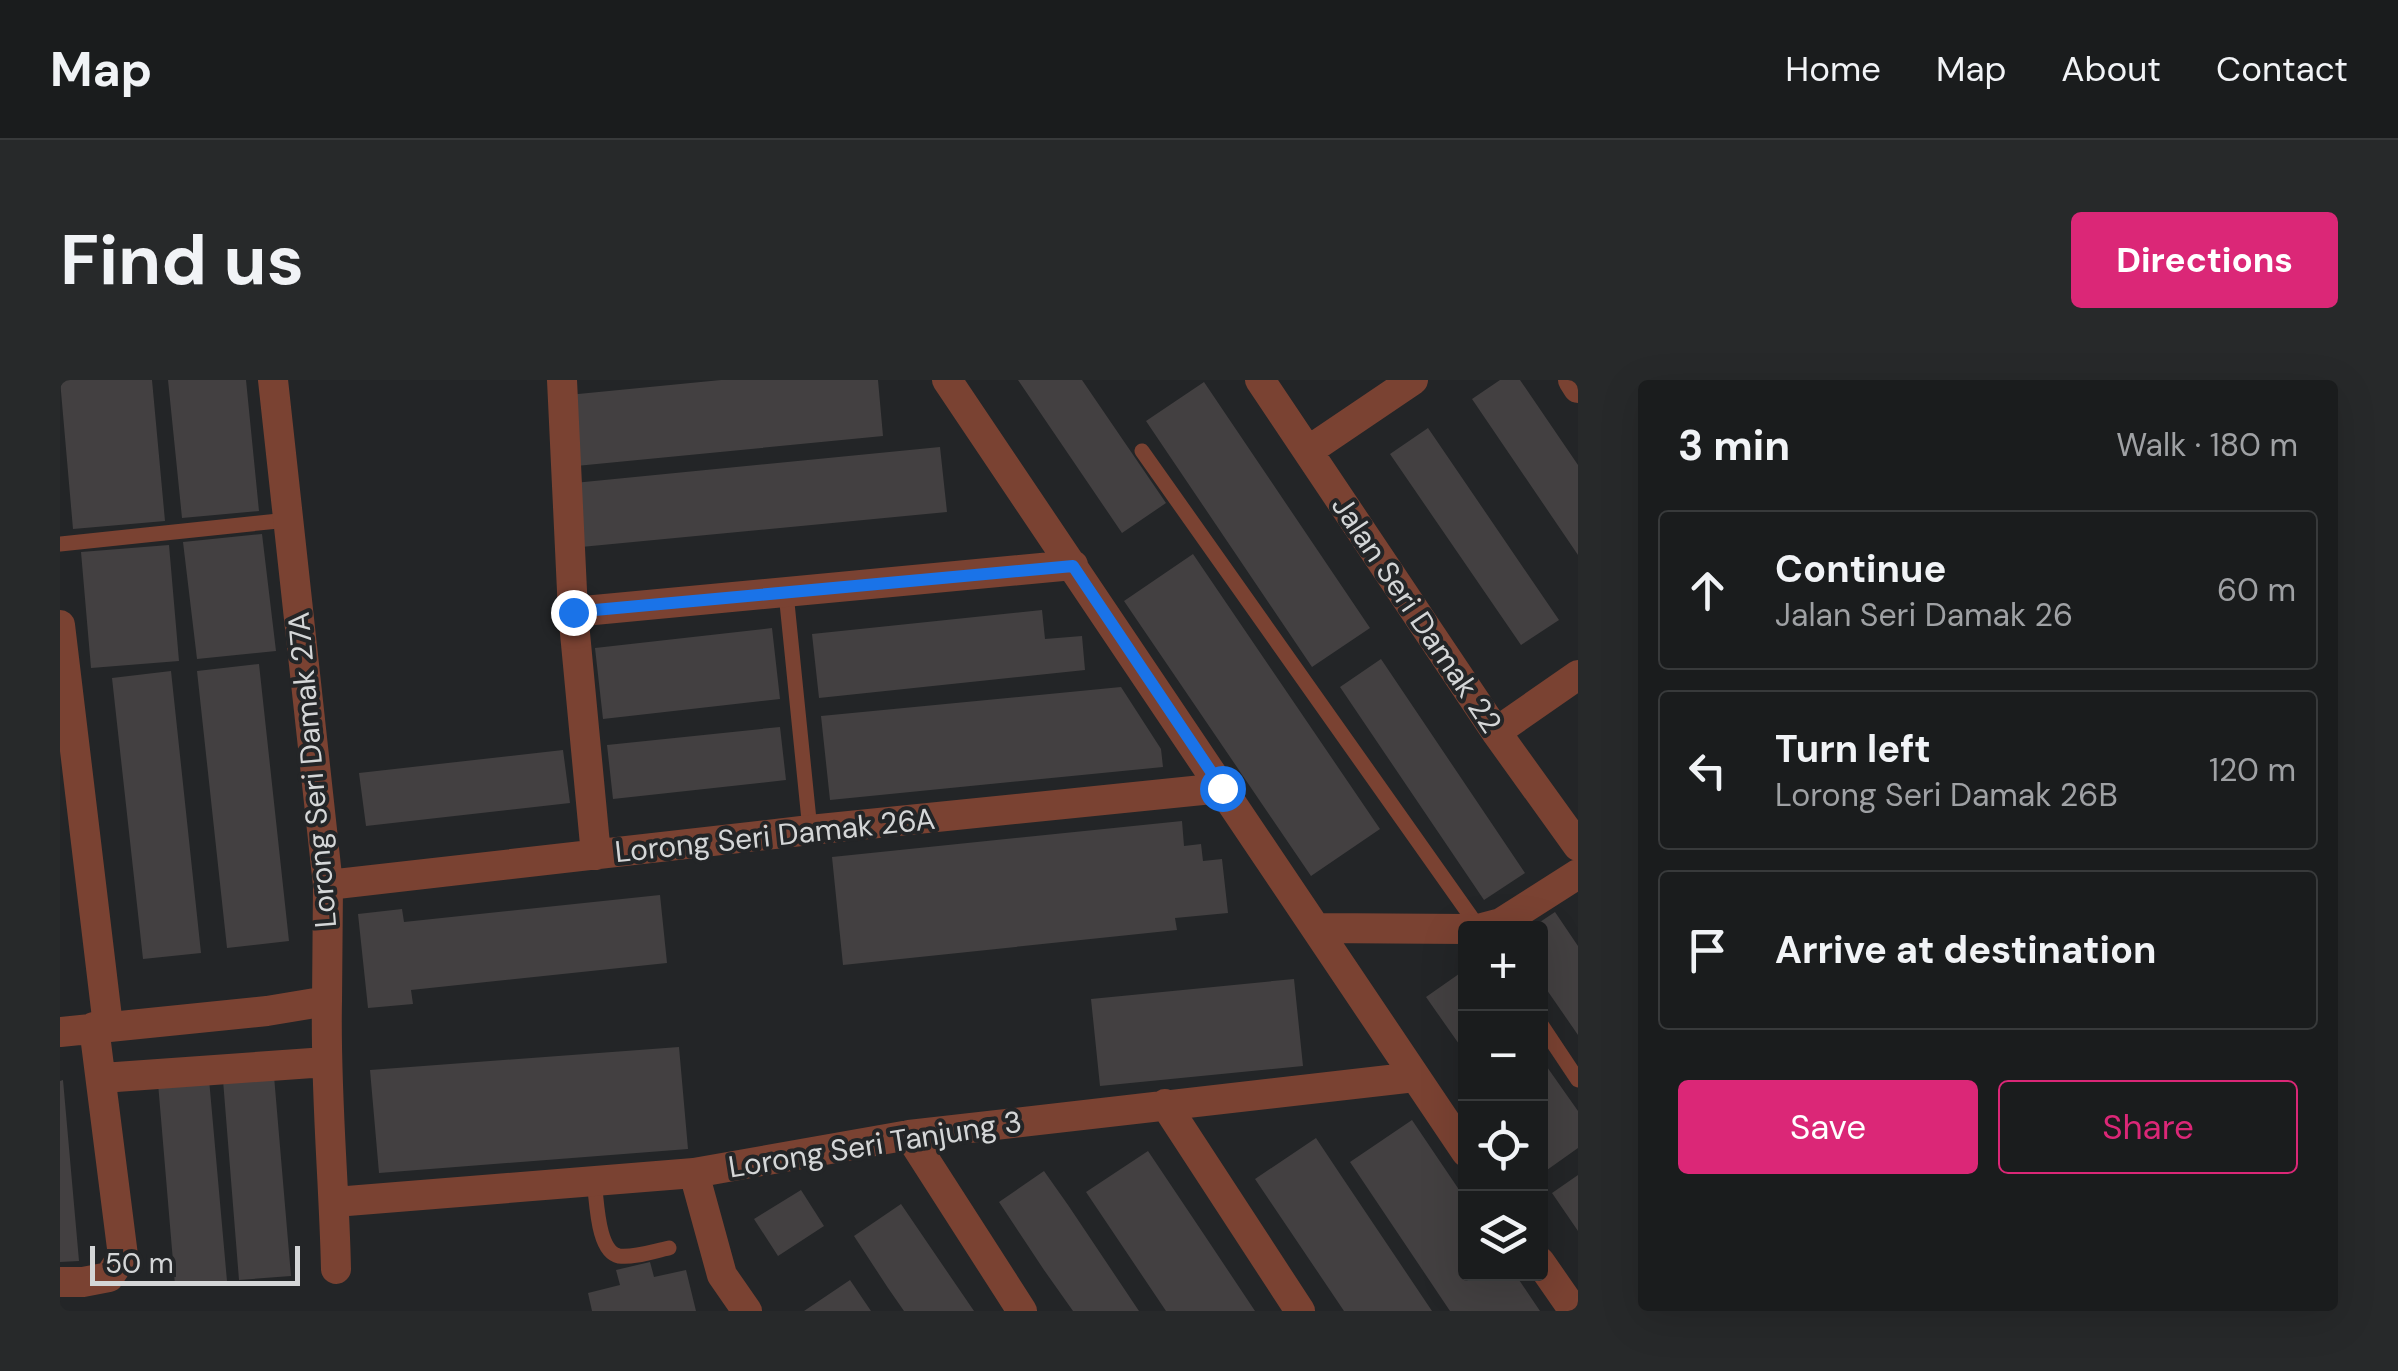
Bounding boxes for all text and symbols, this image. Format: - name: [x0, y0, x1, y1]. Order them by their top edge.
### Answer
- text: Map: [50, 38, 152, 101]
- text: Home: [1785, 46, 1881, 92]
- text: Map: [1936, 46, 2006, 92]
- text: About: [2061, 46, 2161, 92]
- text: Contact: [2216, 46, 2348, 92]
- button: Directions: [2071, 212, 2338, 308]
- text: Find us: [60, 215, 304, 306]
- text: 3 min: [1678, 418, 1790, 473]
- text: Walk · 180 m: [2116, 424, 2298, 466]
- street label: Jalan Seri Damak 22: [1323, 488, 1511, 740]
- text: Continue: [1775, 544, 1946, 594]
- icon: ahead: [1680, 563, 1735, 618]
- text: 60 m: [2217, 569, 2296, 611]
- route end: [551, 590, 597, 636]
- text: Jalan Seri Damak 26: [1775, 594, 2073, 636]
- street label: Lorong Seri Damak 27A: [279, 610, 345, 930]
- text: Turn left: [1775, 724, 1931, 774]
- icon: left: [1680, 743, 1735, 798]
- text: 120 m: [2209, 749, 2296, 791]
- route start: [1200, 766, 1246, 812]
- text: Lorong Seri Damak 26B: [1775, 774, 2118, 816]
- street label: Lorong Seri Damak 26A: [613, 799, 937, 871]
- map controls: [1458, 921, 1548, 1281]
- button: +: [1458, 921, 1548, 1011]
- icon: arrive: [1680, 923, 1735, 978]
- text: Arrive at destination: [1775, 925, 2157, 975]
- button: −: [1458, 1011, 1548, 1101]
- button: Save: [1678, 1080, 1978, 1174]
- button: Share: [1998, 1080, 2298, 1174]
- button: locate: [1458, 1101, 1548, 1191]
- street label: Lorong Seri Tanjung 3: [726, 1102, 1024, 1186]
- button: layers: [1458, 1191, 1548, 1281]
- scale bar: [90, 1241, 300, 1286]
- text: 50 m: [105, 1245, 174, 1282]

